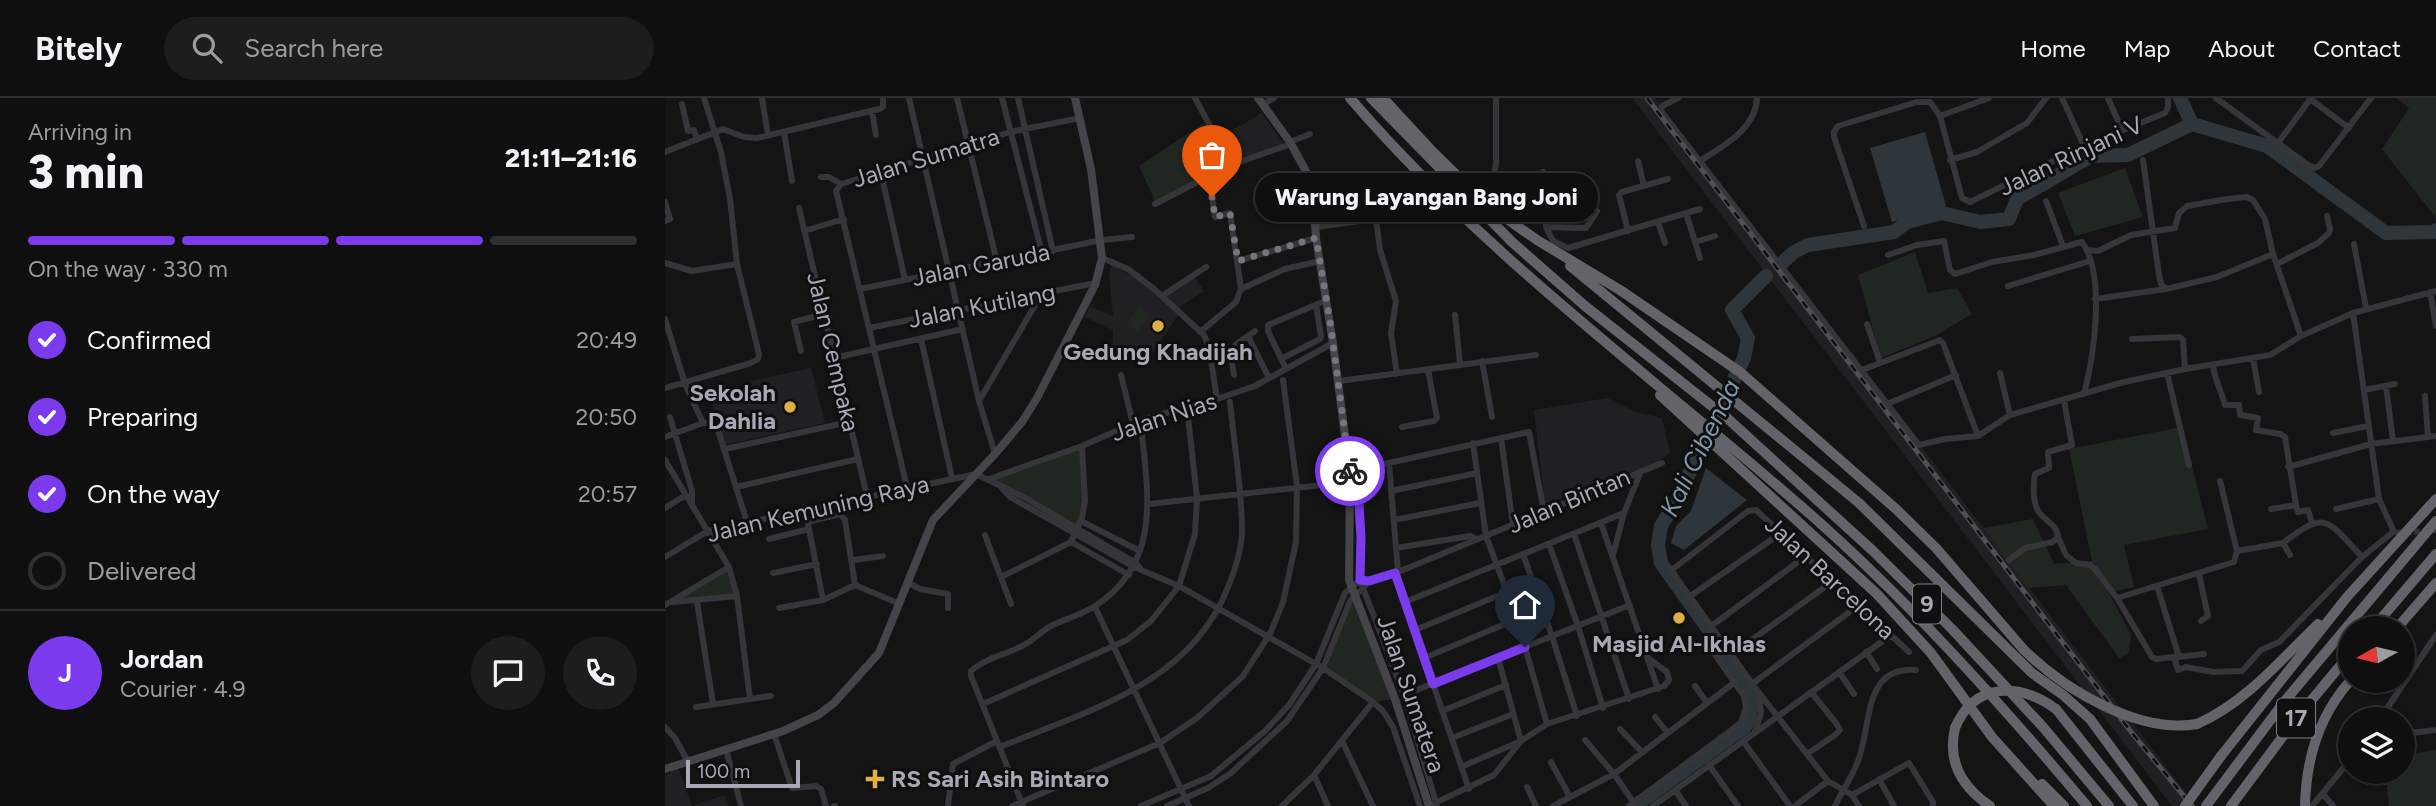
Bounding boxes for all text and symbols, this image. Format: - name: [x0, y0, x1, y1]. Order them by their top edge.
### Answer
- search box: [164, 17, 654, 80]
- text: Bitely: [35, 29, 122, 68]
- icon: search: [188, 29, 226, 67]
- text: Search here: [244, 32, 383, 64]
- text: Home: [2020, 34, 2086, 63]
- text: Map: [2124, 34, 2170, 63]
- text: About: [2208, 34, 2275, 63]
- text: Contact: [2313, 34, 2401, 63]
- street label: Jalan Rinjani V: [1994, 109, 2148, 202]
- text: Arriving in: [28, 118, 132, 146]
- street label: Jalan Sumatra: [849, 121, 1003, 194]
- pin: [1182, 125, 1242, 197]
- icon: bag: [1193, 136, 1231, 174]
- text: 21:11–21:16: [505, 142, 637, 174]
- text: 3 min: [28, 144, 144, 200]
- callout: Warung Layangan Bang Joni: [1254, 172, 1597, 222]
- text: Warung Layangan Bang Joni: [1275, 183, 1578, 211]
- street label: Jalan Garuda: [910, 237, 1052, 292]
- text: On the way · 330 m: [28, 255, 228, 283]
- street label: Jalan Cempaka: [801, 270, 866, 434]
- street label: Jalan Kutilang: [906, 277, 1058, 334]
- marker: Gedung Khadijah: [1150, 318, 1166, 334]
- icon: check: [28, 321, 66, 359]
- text: Confirmed: [87, 324, 211, 356]
- text: 20:49: [576, 326, 637, 354]
- place label: Gedung Khadijah: [1063, 337, 1253, 366]
- water label: Kali Cibenda: [1653, 374, 1747, 522]
- place label: Sekolah Dahlia: [690, 378, 776, 435]
- street label: Jalan Nias: [1108, 386, 1220, 447]
- icon: check: [28, 398, 66, 436]
- marker: Sekolah Dahlia: [782, 399, 798, 415]
- text: Preparing: [87, 401, 198, 433]
- text: 20:50: [576, 403, 637, 431]
- courier: [1315, 436, 1385, 506]
- icon: bike: [1331, 452, 1369, 490]
- street label: Jalan Bintan: [1503, 462, 1634, 539]
- street label: Jalan Kemuning Raya: [704, 469, 932, 548]
- icon: check: [28, 475, 66, 513]
- text: On the way: [87, 478, 220, 510]
- text: 20:57: [578, 480, 637, 508]
- street label: Jalan Barcelona: [1759, 510, 1901, 645]
- text: Delivered: [87, 555, 196, 587]
- pin: [1495, 575, 1555, 647]
- road number: 9: [1913, 584, 1941, 624]
- icon: home: [1506, 586, 1544, 624]
- marker: Masjid Al-Ikhlas: [1671, 610, 1687, 626]
- street label: Jalan Sumatera: [1371, 611, 1452, 776]
- north arrow: [2338, 616, 2415, 693]
- map controls: [2338, 616, 2415, 784]
- place label: Masjid Al-Ikhlas: [1592, 629, 1766, 658]
- button: chat: [471, 636, 545, 710]
- button: phone: [563, 636, 637, 710]
- text: Jordan: [120, 643, 203, 675]
- text: J: [58, 657, 72, 689]
- text: Courier · 4.9: [120, 675, 246, 703]
- road number: 17: [2277, 698, 2315, 738]
- button: layers: [2338, 707, 2415, 784]
- scale bar: [686, 757, 800, 789]
- text: 100 m: [697, 760, 750, 783]
- place label: RS Sari Asih Bintaro: [891, 764, 1109, 793]
- marker: RS Sari Asih Bintaro: [865, 769, 885, 789]

